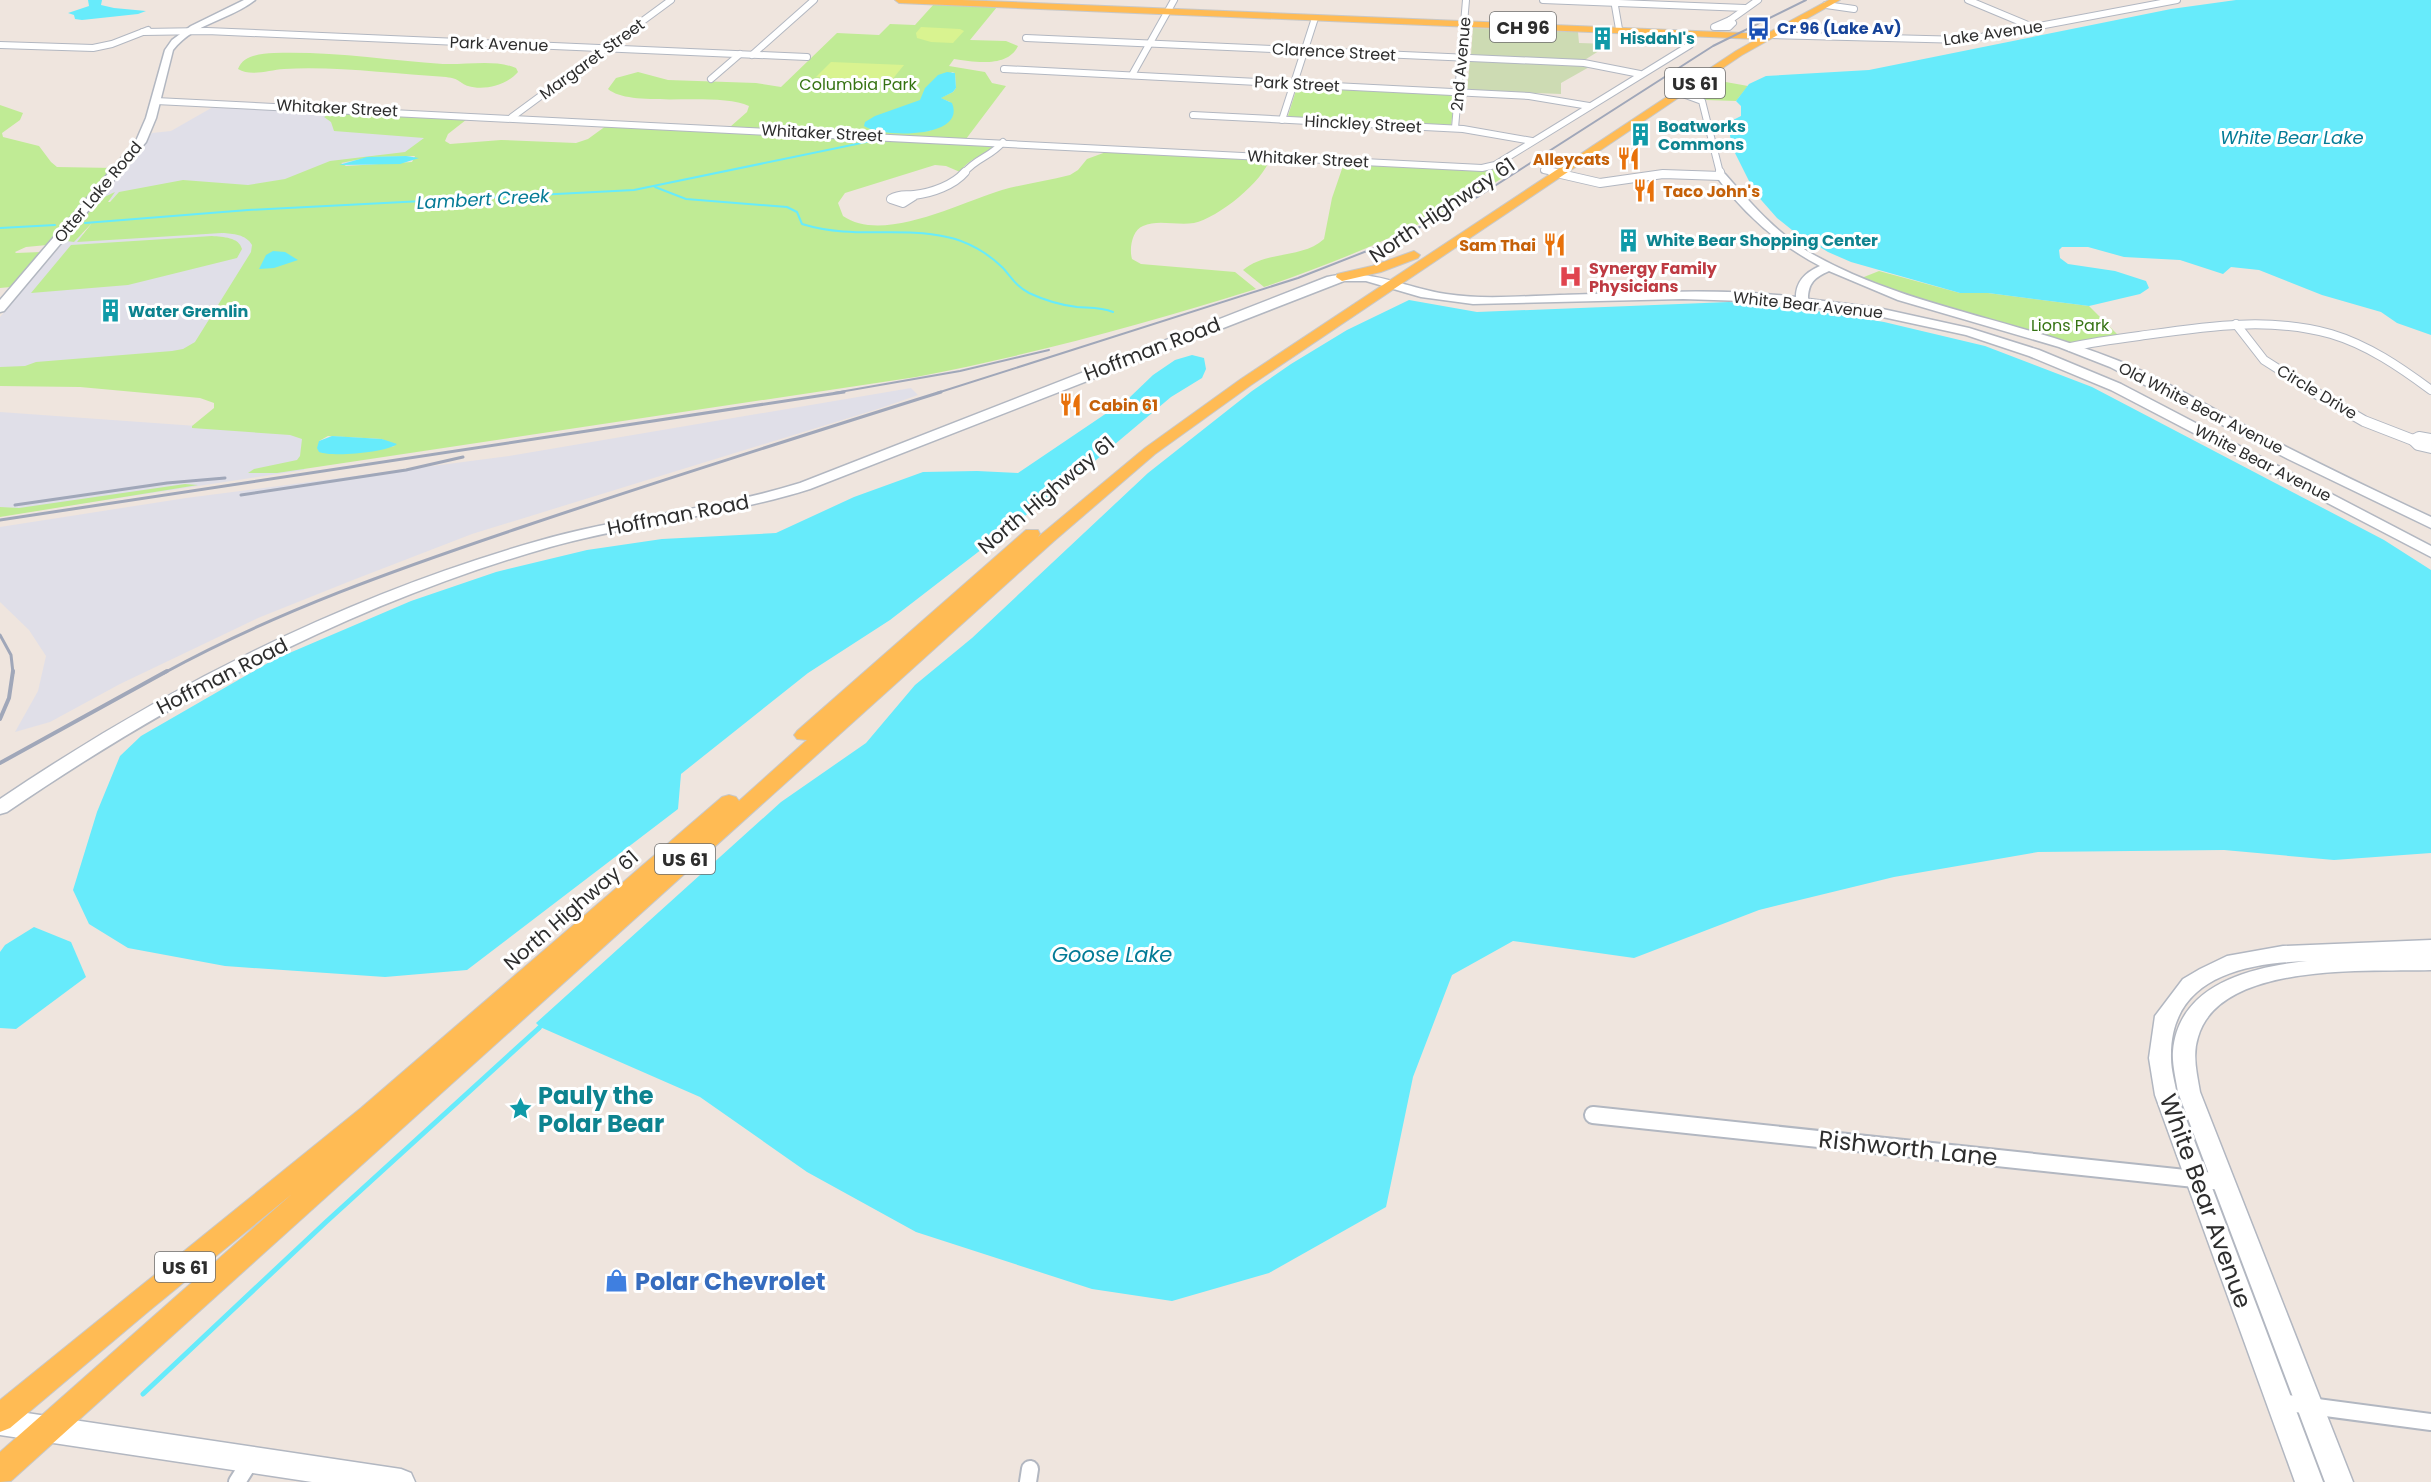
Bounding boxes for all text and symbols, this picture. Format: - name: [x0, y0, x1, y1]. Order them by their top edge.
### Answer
- road number: CH 96: [1490, 12, 1556, 42]
- street label: Margaret Street: [535, 13, 649, 105]
- bus stop icon: Cr 96 (Lake Av): [1746, 15, 1772, 41]
- street label: Lake Avenue: [1942, 15, 2044, 51]
- street label: 2nd Avenue: [1445, 16, 1477, 112]
- place label: Cr 96 (Lake Av): [1777, 17, 1902, 40]
- building icon: Hisdahl's: [1589, 25, 1615, 51]
- place label: Hisdahl's: [1620, 27, 1695, 50]
- street label: Park Avenue: [449, 31, 549, 57]
- street label: Clarence Street: [1271, 37, 1397, 67]
- road number: US 61: [1665, 68, 1725, 98]
- street label: Park Street: [1254, 70, 1340, 98]
- park label: Columbia Park: [799, 73, 917, 96]
- street label: Whitaker Street: [276, 93, 399, 123]
- street label: Hinckley Street: [1304, 109, 1422, 139]
- place label: Boatworks Commons: [1658, 115, 1746, 156]
- street label: Whitaker Street: [761, 118, 884, 148]
- building icon: Boatworks Commons: [1627, 122, 1653, 148]
- water label: White Bear Lake: [2220, 125, 2364, 150]
- street label: Otter Lake Road: [49, 136, 147, 248]
- street label: Whitaker Street: [1247, 144, 1370, 174]
- restaurant icon: Alleycats: [1615, 146, 1641, 172]
- place label: Alleycats: [1533, 148, 1610, 171]
- street label: North Highway 61: [1364, 151, 1520, 269]
- restaurant icon: Taco John's: [1632, 178, 1658, 204]
- place label: Taco John's: [1663, 180, 1760, 203]
- water label: Lambert Creek: [416, 183, 551, 215]
- building icon: White Bear Shopping Center: [1615, 227, 1641, 253]
- place label: White Bear Shopping Center: [1646, 229, 1878, 252]
- restaurant icon: Sam Thai: [1541, 232, 1567, 258]
- place label: Sam Thai: [1459, 234, 1536, 257]
- place label: Synergy Family Physicians: [1589, 257, 1718, 298]
- hospital icon: Synergy Family Physicians: [1558, 264, 1584, 290]
- street label: White Bear Avenue: [1732, 286, 1884, 324]
- building icon: Water Gremlin: [97, 298, 123, 324]
- place label: Water Gremlin: [128, 300, 248, 323]
- street label: Hoffman Road: [1080, 310, 1224, 388]
- park label: Lions Park: [2031, 314, 2110, 337]
- street label: Old White Bear Avenue: [2115, 356, 2287, 460]
- street label: Circle Drive: [2272, 359, 2362, 425]
- restaurant icon: Cabin 61: [1058, 392, 1084, 418]
- place label: Cabin 61: [1089, 394, 1158, 417]
- street label: White Bear Avenue: [2191, 419, 2335, 507]
- street label: North Highway 61: [972, 429, 1120, 561]
- street label: Hoffman Road: [605, 488, 751, 542]
- street label: Hoffman Road: [151, 631, 293, 721]
- street label: North Highway 61: [497, 844, 645, 976]
- road number: US 61: [655, 844, 715, 874]
- water label: Goose Lake: [1052, 940, 1172, 969]
- place label: Pauly the Polar Bear: [538, 1079, 664, 1140]
- street label: White Bear Avenue: [2152, 1089, 2260, 1313]
- place icon: Pauly the Polar Bear: [507, 1096, 533, 1122]
- street label: Rishworth Lane: [1817, 1122, 1999, 1174]
- road number: US 61: [155, 1252, 215, 1282]
- place label: Polar Chevrolet: [635, 1265, 825, 1298]
- shop icon: Polar Chevrolet: [604, 1268, 630, 1294]

